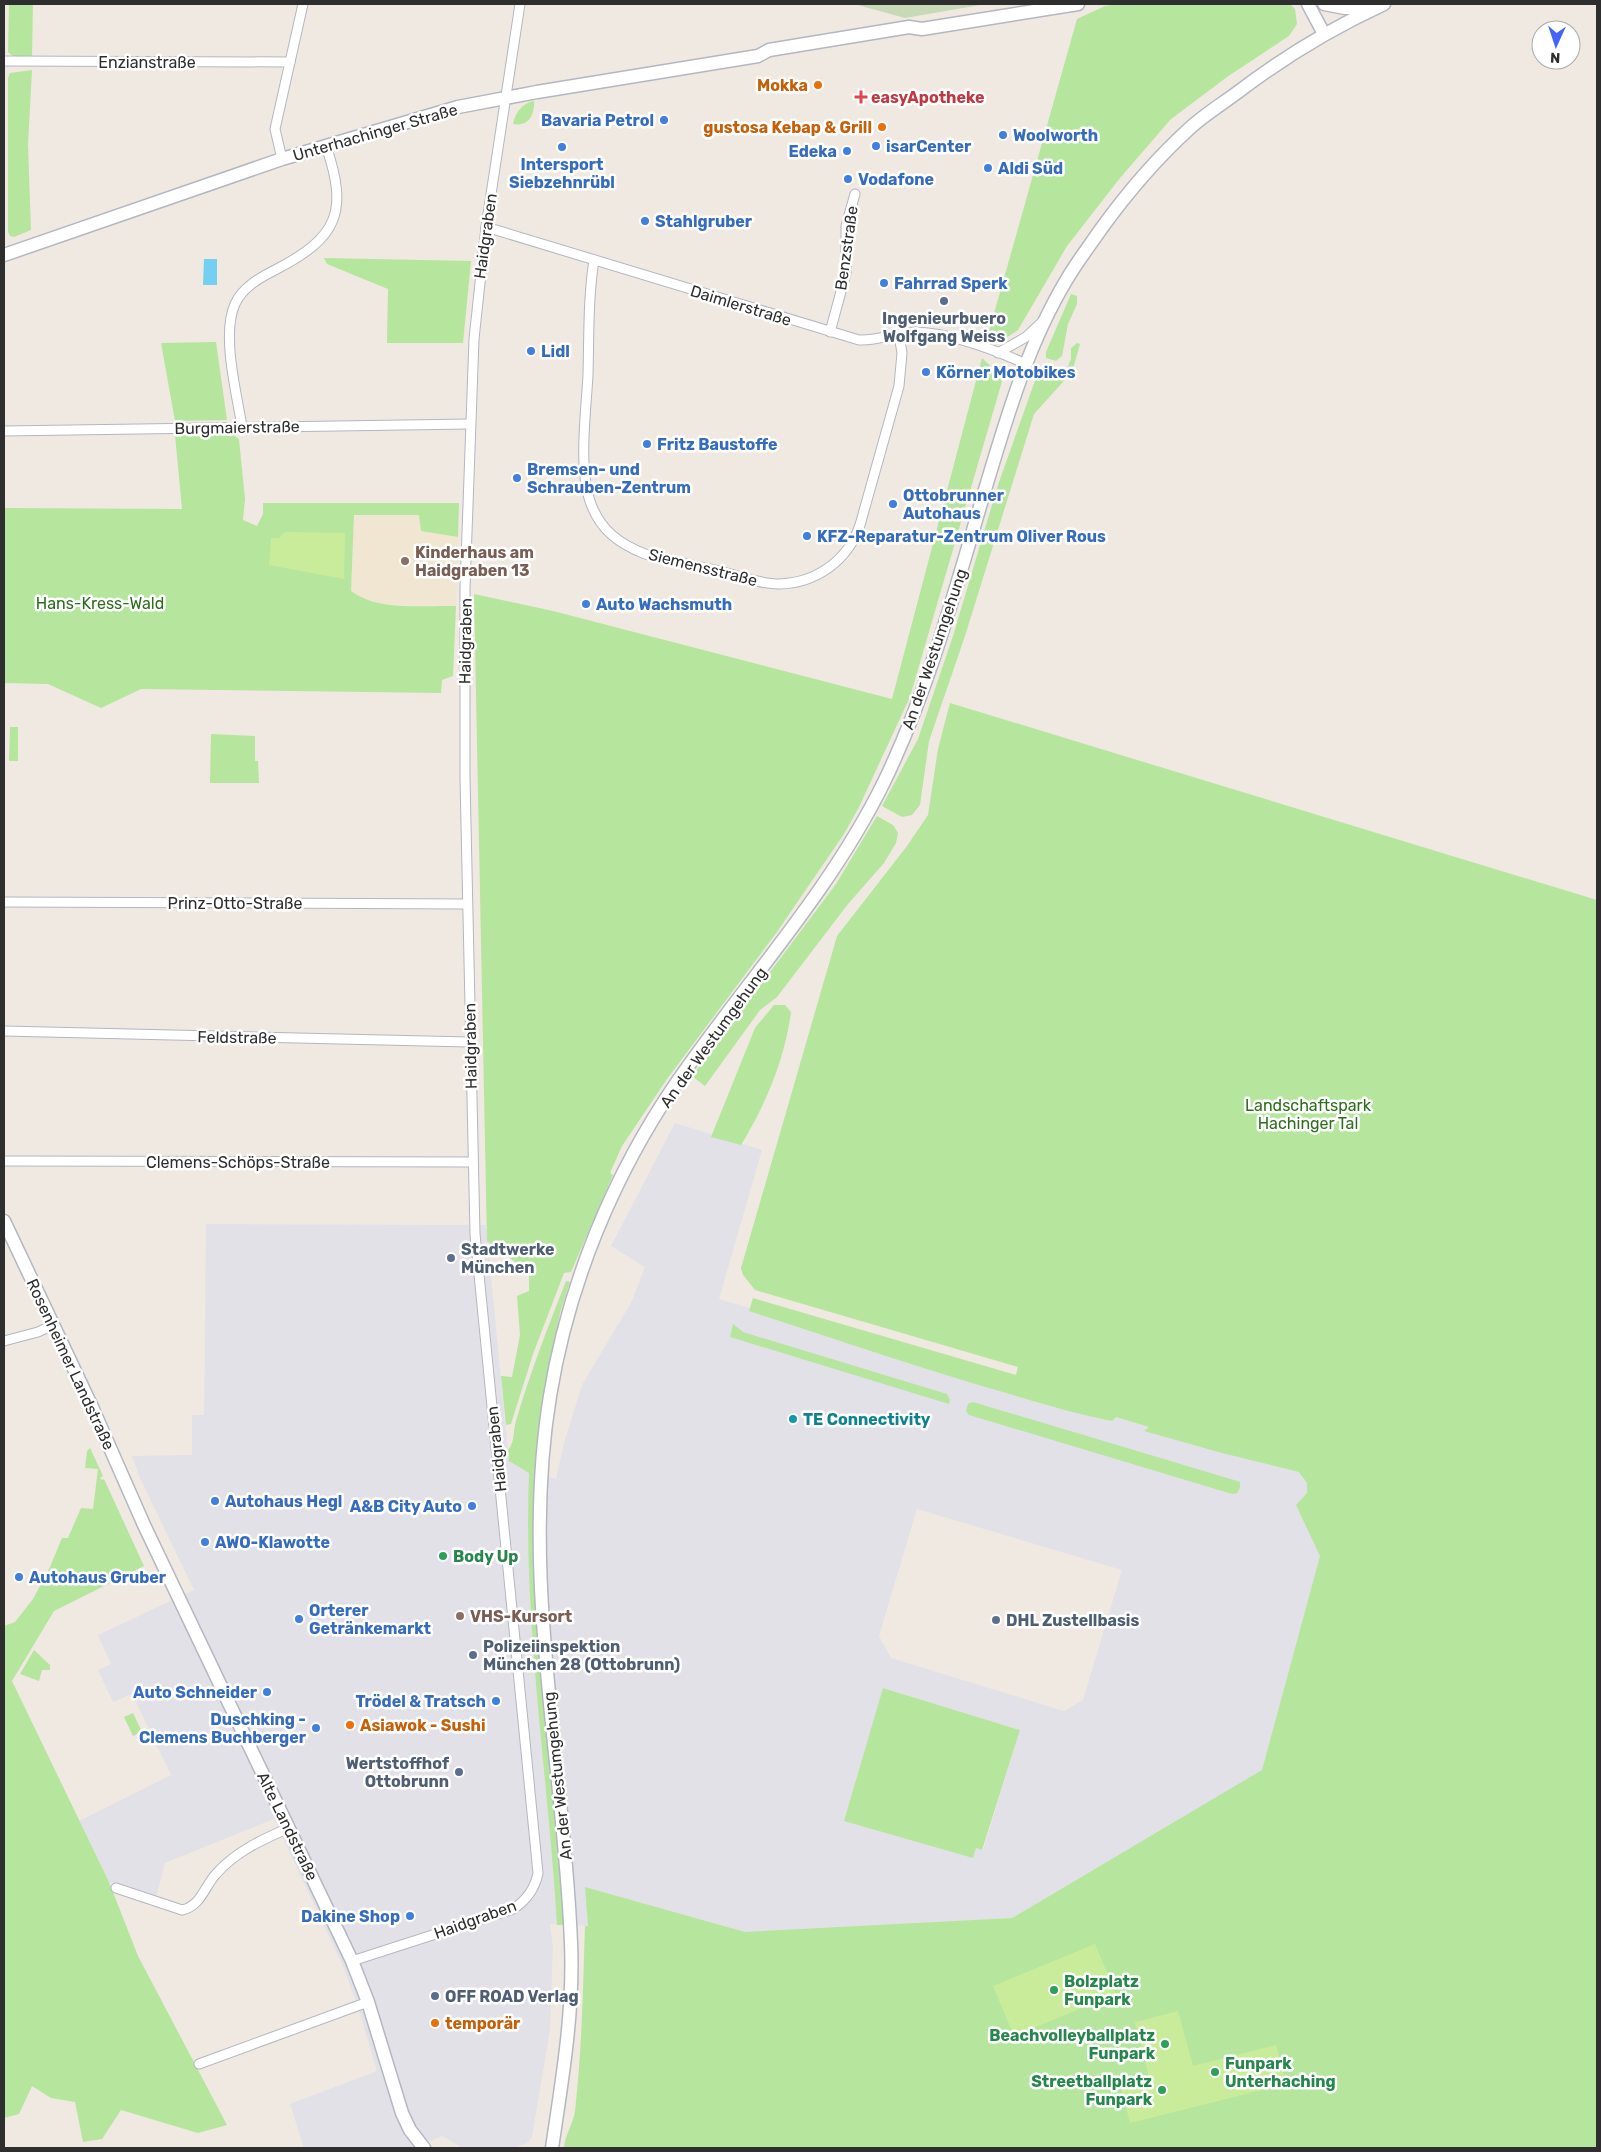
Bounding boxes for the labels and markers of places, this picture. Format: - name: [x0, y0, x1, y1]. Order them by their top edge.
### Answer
- place label: Mokka: [757, 76, 808, 95]
- marker: Mokka: [812, 79, 824, 91]
- place label: easyApotheke: [871, 88, 985, 107]
- marker: easyApotheke: [855, 91, 867, 103]
- place label: Bavaria Petrol: [541, 111, 654, 130]
- marker: Bavaria Petrol: [658, 114, 670, 126]
- place label: gustosa Kebap & Grill: [703, 118, 872, 137]
- marker: gustosa Kebap & Grill: [876, 121, 888, 133]
- place label: Woolworth: [1013, 126, 1098, 145]
- marker: Woolworth: [997, 129, 1009, 141]
- place label: isarCenter: [886, 137, 972, 156]
- marker: isarCenter: [870, 140, 882, 152]
- marker: Intersport Siebzehnrübl: [556, 141, 568, 153]
- place label: Edeka: [789, 142, 837, 161]
- marker: Edeka: [841, 145, 853, 157]
- place label: Intersport Siebzehnrübl: [509, 155, 615, 192]
- place label: Aldi Süd: [998, 159, 1063, 178]
- marker: Aldi Süd: [982, 162, 994, 174]
- place label: Vodafone: [858, 170, 934, 189]
- marker: Vodafone: [842, 173, 854, 185]
- place label: Stahlgruber: [655, 212, 753, 231]
- marker: Stahlgruber: [639, 215, 651, 227]
- place label: Fahrrad Sperk: [894, 274, 1008, 293]
- marker: Fahrrad Sperk: [878, 277, 890, 289]
- marker: Ingenieurbuero Wolfgang Weiss: [938, 295, 950, 307]
- place label: Ingenieurbuero Wolfgang Weiss: [882, 309, 1006, 346]
- place label: Lidl: [541, 342, 570, 361]
- marker: Lidl: [525, 345, 537, 357]
- place label: Körner Motobikes: [936, 363, 1076, 382]
- marker: Körner Motobikes: [920, 366, 932, 378]
- place label: Fritz Baustoffe: [657, 435, 778, 454]
- marker: Fritz Baustoffe: [641, 438, 653, 450]
- place label: Bremsen- und Schrauben-Zentrum: [527, 460, 691, 497]
- marker: Bremsen- und Schrauben-Zentrum: [511, 472, 523, 484]
- place label: Ottobrunner Autohaus: [903, 486, 1005, 523]
- marker: Ottobrunner Autohaus: [887, 498, 899, 510]
- place label: KFZ-Reparatur-Zentrum Oliver Rous: [817, 527, 1106, 546]
- marker: KFZ-Reparatur-Zentrum Oliver Rous: [801, 530, 813, 542]
- place label: Kinderhaus am Haidgraben 13: [415, 543, 534, 580]
- marker: Kinderhaus am Haidgraben 13: [399, 555, 411, 567]
- place label: Auto Wachsmuth: [596, 595, 732, 614]
- marker: Auto Wachsmuth: [580, 598, 592, 610]
- place label: Stadtwerke München: [461, 1240, 555, 1277]
- marker: Stadtwerke München: [445, 1252, 457, 1264]
- place label: TE Connectivity: [803, 1410, 931, 1429]
- marker: TE Connectivity: [787, 1413, 799, 1425]
- place label: Autohaus Hegl: [225, 1492, 342, 1511]
- marker: Autohaus Hegl: [209, 1495, 221, 1507]
- place label: A&B City Auto: [350, 1497, 462, 1516]
- marker: A&B City Auto: [466, 1500, 478, 1512]
- place label: AWO-Klawotte: [215, 1533, 330, 1552]
- marker: AWO-Klawotte: [199, 1536, 211, 1548]
- place label: Body Up: [453, 1547, 518, 1566]
- marker: Body Up: [437, 1550, 449, 1562]
- place label: Autohaus Gruber: [29, 1568, 167, 1587]
- marker: Autohaus Gruber: [13, 1571, 25, 1583]
- place label: Orterer Getränkemarkt: [309, 1601, 432, 1638]
- place label: VHS-Kursort: [470, 1607, 573, 1626]
- marker: VHS-Kursort: [454, 1610, 466, 1622]
- place label: DHL Zustellbasis: [1006, 1611, 1139, 1630]
- marker: Orterer Getränkemarkt: [293, 1613, 305, 1625]
- marker: DHL Zustellbasis: [990, 1614, 1002, 1626]
- place label: Polizeiinspektion München 28 (Ottobrunn): [483, 1637, 680, 1674]
- marker: Polizeiinspektion München 28 (Ottobrunn): [467, 1649, 479, 1661]
- place label: Auto Schneider: [133, 1683, 258, 1702]
- marker: Auto Schneider: [261, 1686, 273, 1698]
- place label: Trödel & Tratsch: [355, 1692, 486, 1711]
- marker: Trödel & Tratsch: [490, 1695, 502, 1707]
- place label: Duschking - Clemens Buchberger: [139, 1710, 307, 1747]
- place label: Asiawok - Sushi: [360, 1716, 486, 1735]
- marker: Asiawok - Sushi: [344, 1719, 356, 1731]
- marker: Duschking - Clemens Buchberger: [310, 1722, 322, 1734]
- place label: Wertstoffhof Ottobrunn: [346, 1754, 450, 1791]
- marker: Wertstoffhof Ottobrunn: [453, 1766, 465, 1778]
- place label: Dakine Shop: [301, 1907, 400, 1926]
- marker: Dakine Shop: [404, 1910, 416, 1922]
- place label: Bolzplatz Funpark: [1064, 1972, 1139, 2009]
- marker: Bolzplatz Funpark: [1048, 1984, 1060, 1996]
- place label: OFF ROAD Verlag: [445, 1987, 579, 2006]
- marker: OFF ROAD Verlag: [429, 1990, 441, 2002]
- place label: temporär: [445, 2014, 521, 2033]
- marker: temporär: [429, 2017, 441, 2029]
- place label: Beachvolleyballplatz Funpark: [989, 2026, 1156, 2063]
- marker: Beachvolleyballplatz Funpark: [1159, 2038, 1171, 2050]
- place label: Funpark Unterhaching: [1225, 2054, 1336, 2091]
- marker: Funpark Unterhaching: [1209, 2066, 1221, 2078]
- place label: Streetballplatz Funpark: [1031, 2072, 1153, 2109]
- marker: Streetballplatz Funpark: [1156, 2084, 1168, 2096]

